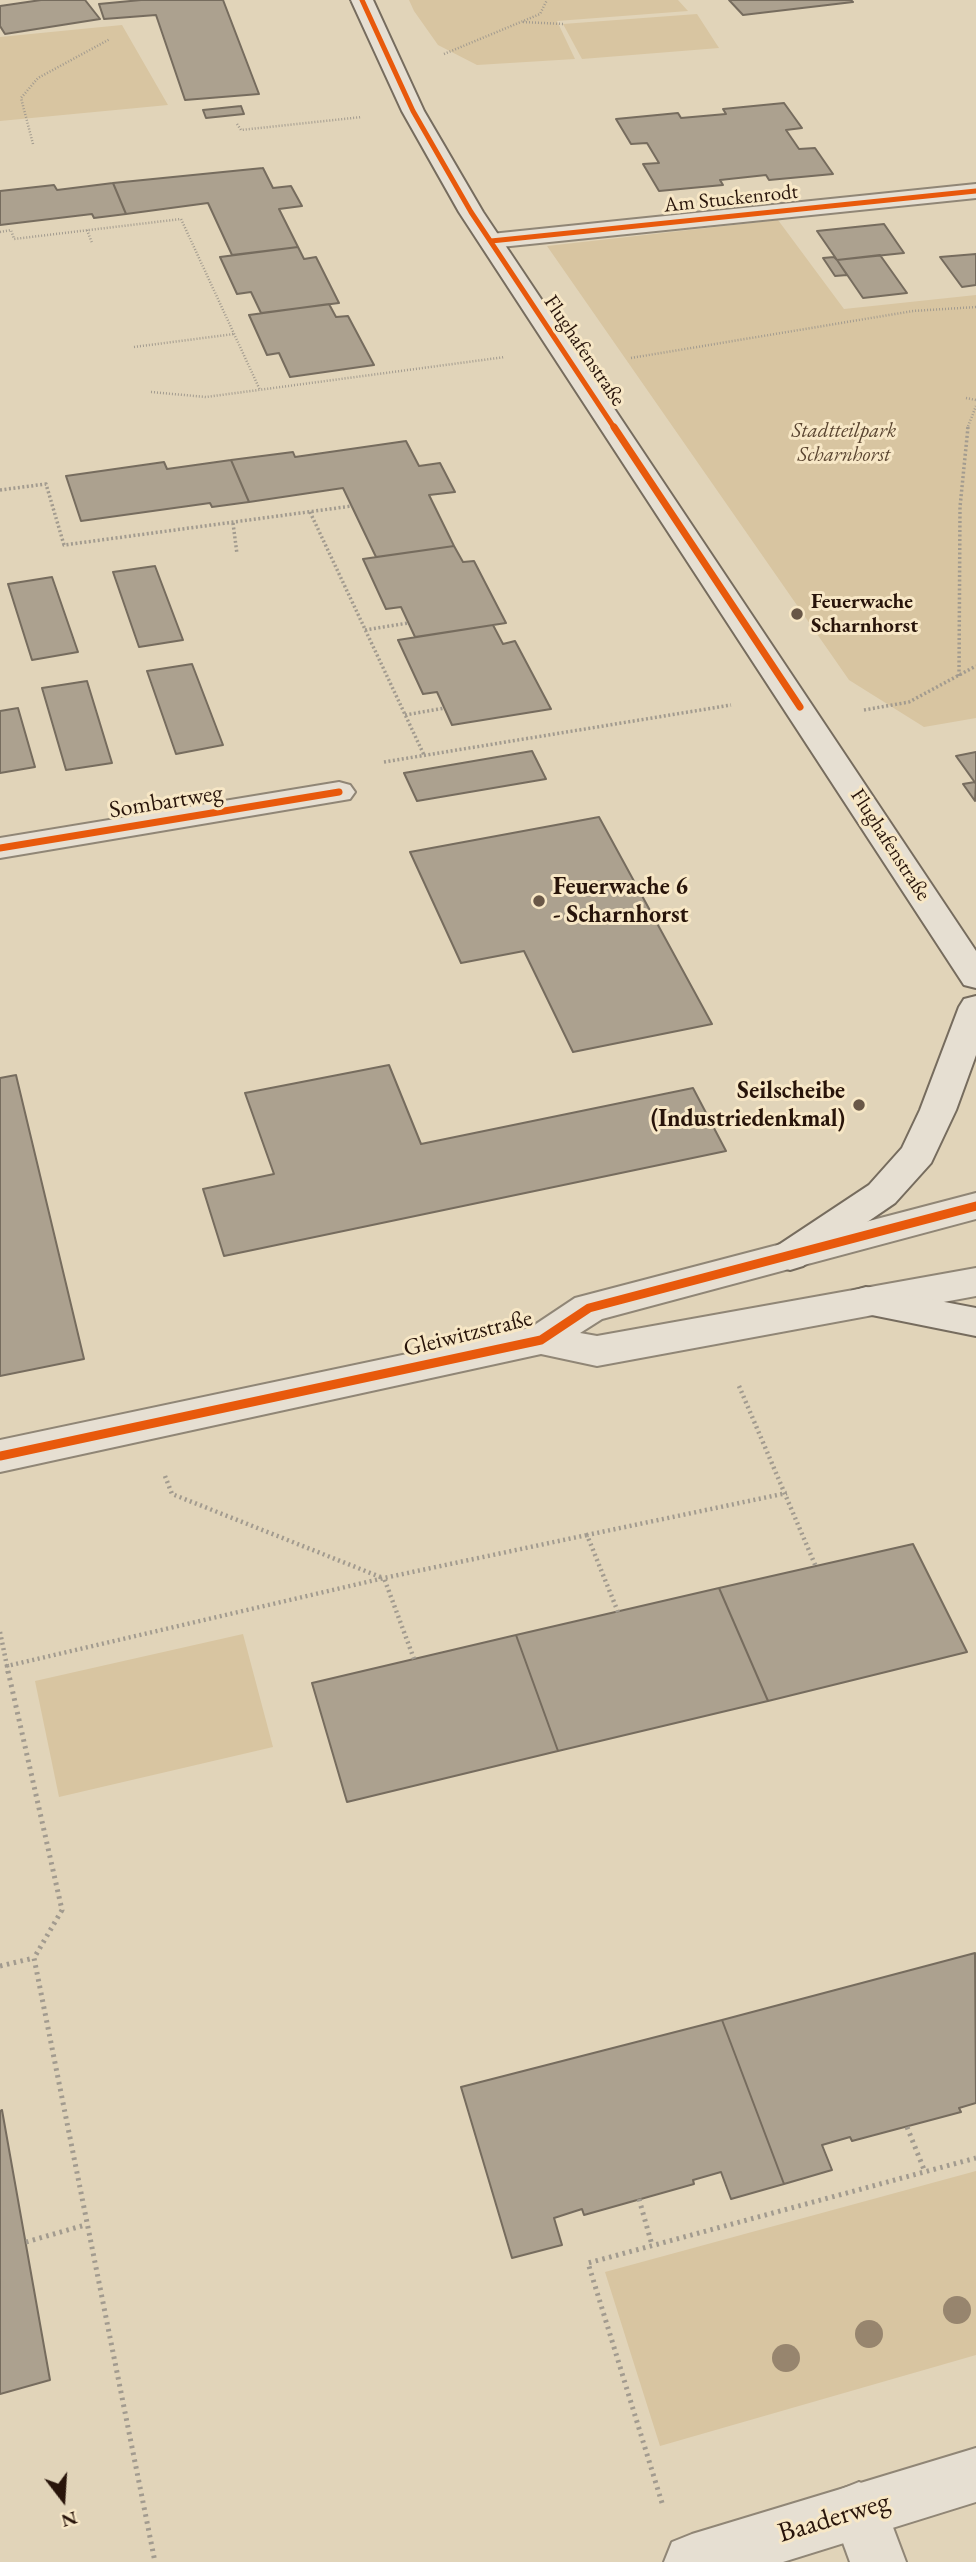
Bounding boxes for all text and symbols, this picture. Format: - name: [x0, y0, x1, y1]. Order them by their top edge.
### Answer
- street label: Am Stuckenrodt: [663, 179, 799, 219]
- street label: Flughafenstraße: [538, 291, 630, 411]
- park label: Stadtteilpark Scharnhorst: [792, 418, 896, 468]
- place label: Feuerwache Scharnhorst: [811, 589, 918, 639]
- marker: Feuerwache Scharnhorst: [789, 606, 805, 622]
- street label: Sombartweg: [107, 779, 225, 825]
- street label: Flughafenstraße: [845, 784, 935, 906]
- place label: Feuerwache 6 - Scharnhorst: [553, 873, 689, 929]
- marker: Feuerwache 6 - Scharnhorst: [531, 893, 547, 909]
- place label: Seilscheibe (Industriedenkmal): [651, 1077, 845, 1133]
- marker: Seilscheibe (Industriedenkmal): [851, 1097, 867, 1113]
- street label: Gleiwitzstraße: [401, 1304, 535, 1364]
- north arrow: [28, 2464, 98, 2534]
- street label: Baaderweg: [774, 2485, 894, 2551]
- text: N: [58, 2505, 80, 2534]

